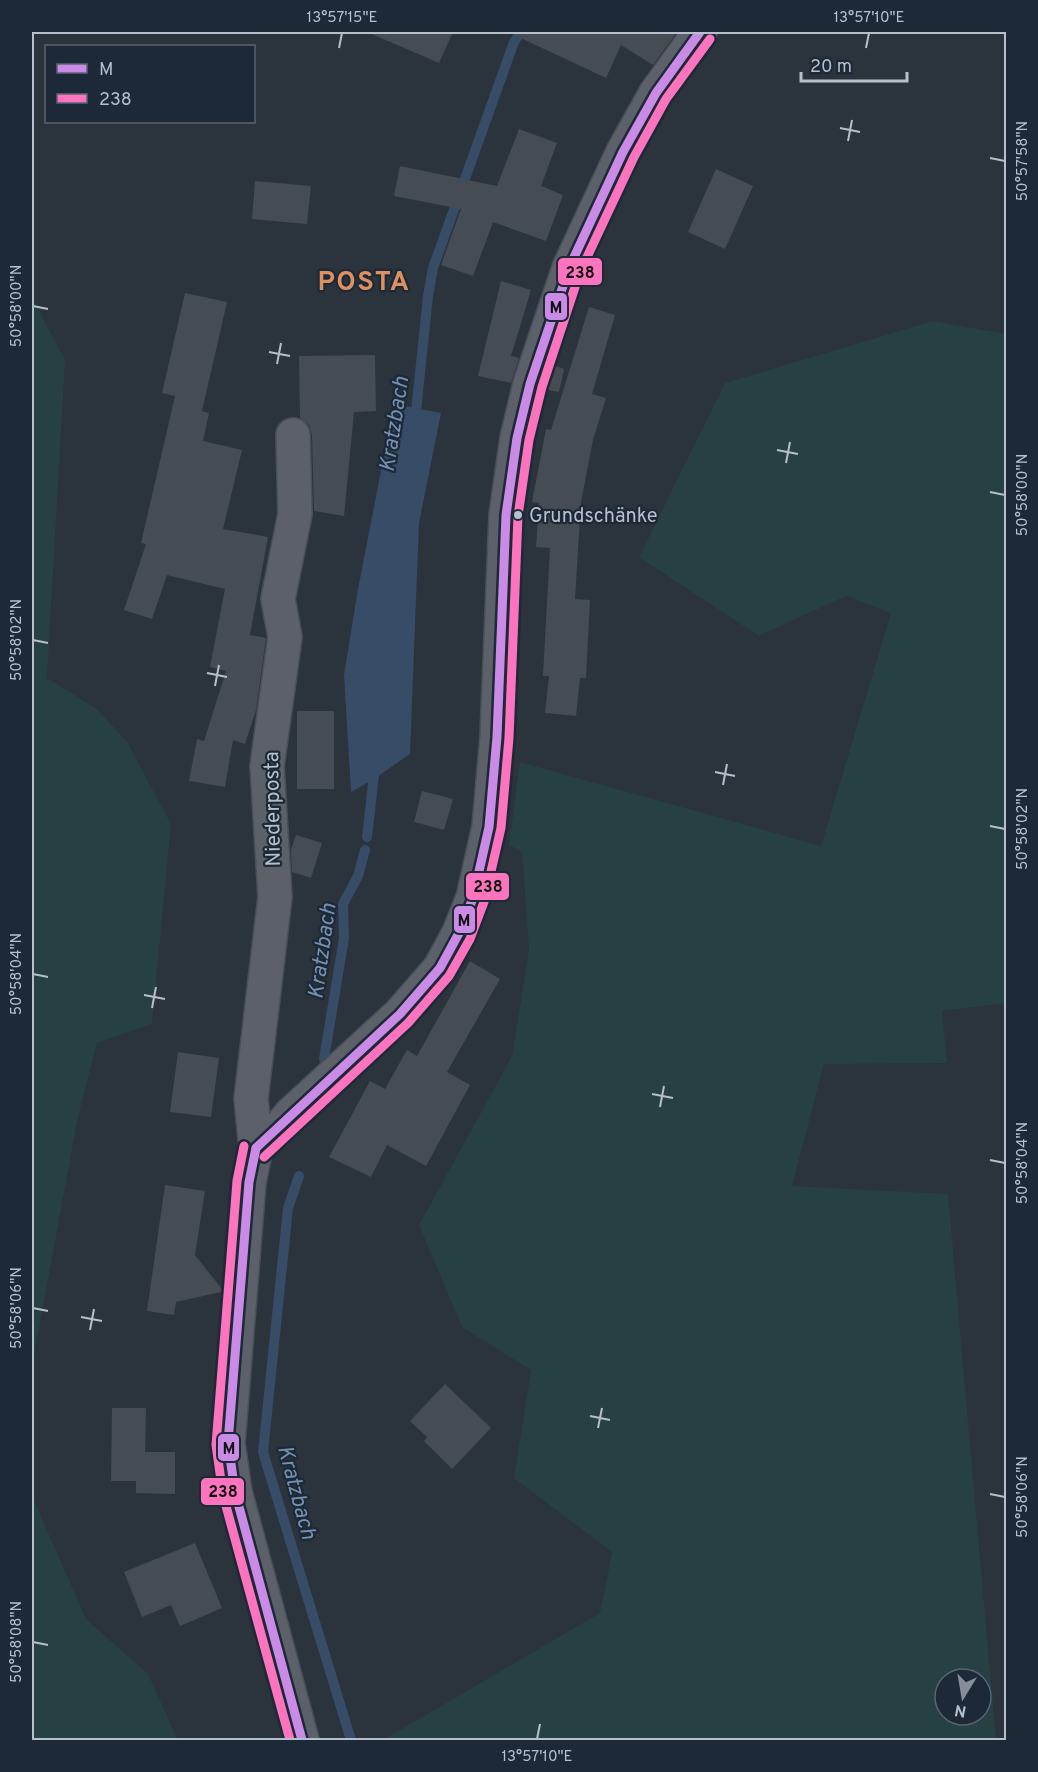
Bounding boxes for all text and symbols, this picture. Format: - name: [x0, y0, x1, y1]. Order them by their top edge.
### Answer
- text: 13°57'15"E: [307, 9, 377, 28]
- text: 13°57'10"E: [833, 9, 905, 28]
- legend: [45, 45, 255, 123]
- scale bar: [801, 45, 908, 83]
- text: 20 m: [810, 56, 852, 79]
- text: M: [99, 59, 113, 82]
- text: 238: [99, 89, 132, 112]
- text: 50°57'58"N: [1014, 121, 1033, 201]
- line badge: 238: [557, 257, 603, 286]
- text: 238: [565, 264, 595, 284]
- text: 50°58'00"N: [8, 265, 27, 347]
- district label: POSTA: [317, 266, 411, 300]
- line badge: M: [544, 292, 568, 321]
- text: M: [550, 299, 562, 319]
- water label: Kratzbach: [375, 375, 416, 474]
- text: 50°58'00"N: [1014, 454, 1033, 536]
- place label: Grundschänke: [529, 504, 658, 530]
- marker: Grundschänke: [512, 509, 524, 521]
- text: 50°58'02"N: [8, 599, 27, 681]
- street label: Niederposta: [259, 751, 288, 867]
- text: 50°58'02"N: [1014, 788, 1033, 870]
- line badge: 238: [465, 872, 510, 901]
- text: 238: [473, 878, 503, 898]
- water label: Kratzbach: [303, 902, 344, 1001]
- line badge: M: [453, 905, 476, 934]
- text: M: [458, 912, 470, 932]
- text: 50°58'04"N: [8, 933, 27, 1015]
- text: 50°58'04"N: [1014, 1122, 1033, 1204]
- text: 50°58'06"N: [8, 1267, 27, 1349]
- line badge: M: [217, 1433, 240, 1462]
- text: M: [223, 1440, 235, 1460]
- water label: Kratzbach: [270, 1443, 321, 1543]
- text: 50°58'06"N: [1014, 1456, 1033, 1538]
- line badge: 238: [200, 1477, 245, 1506]
- text: 238: [208, 1483, 238, 1503]
- text: 50°58'08"N: [8, 1601, 27, 1683]
- north arrow: [933, 1667, 993, 1727]
- text: N: [953, 1699, 968, 1721]
- text: 13°57'10"E: [501, 1748, 573, 1767]

